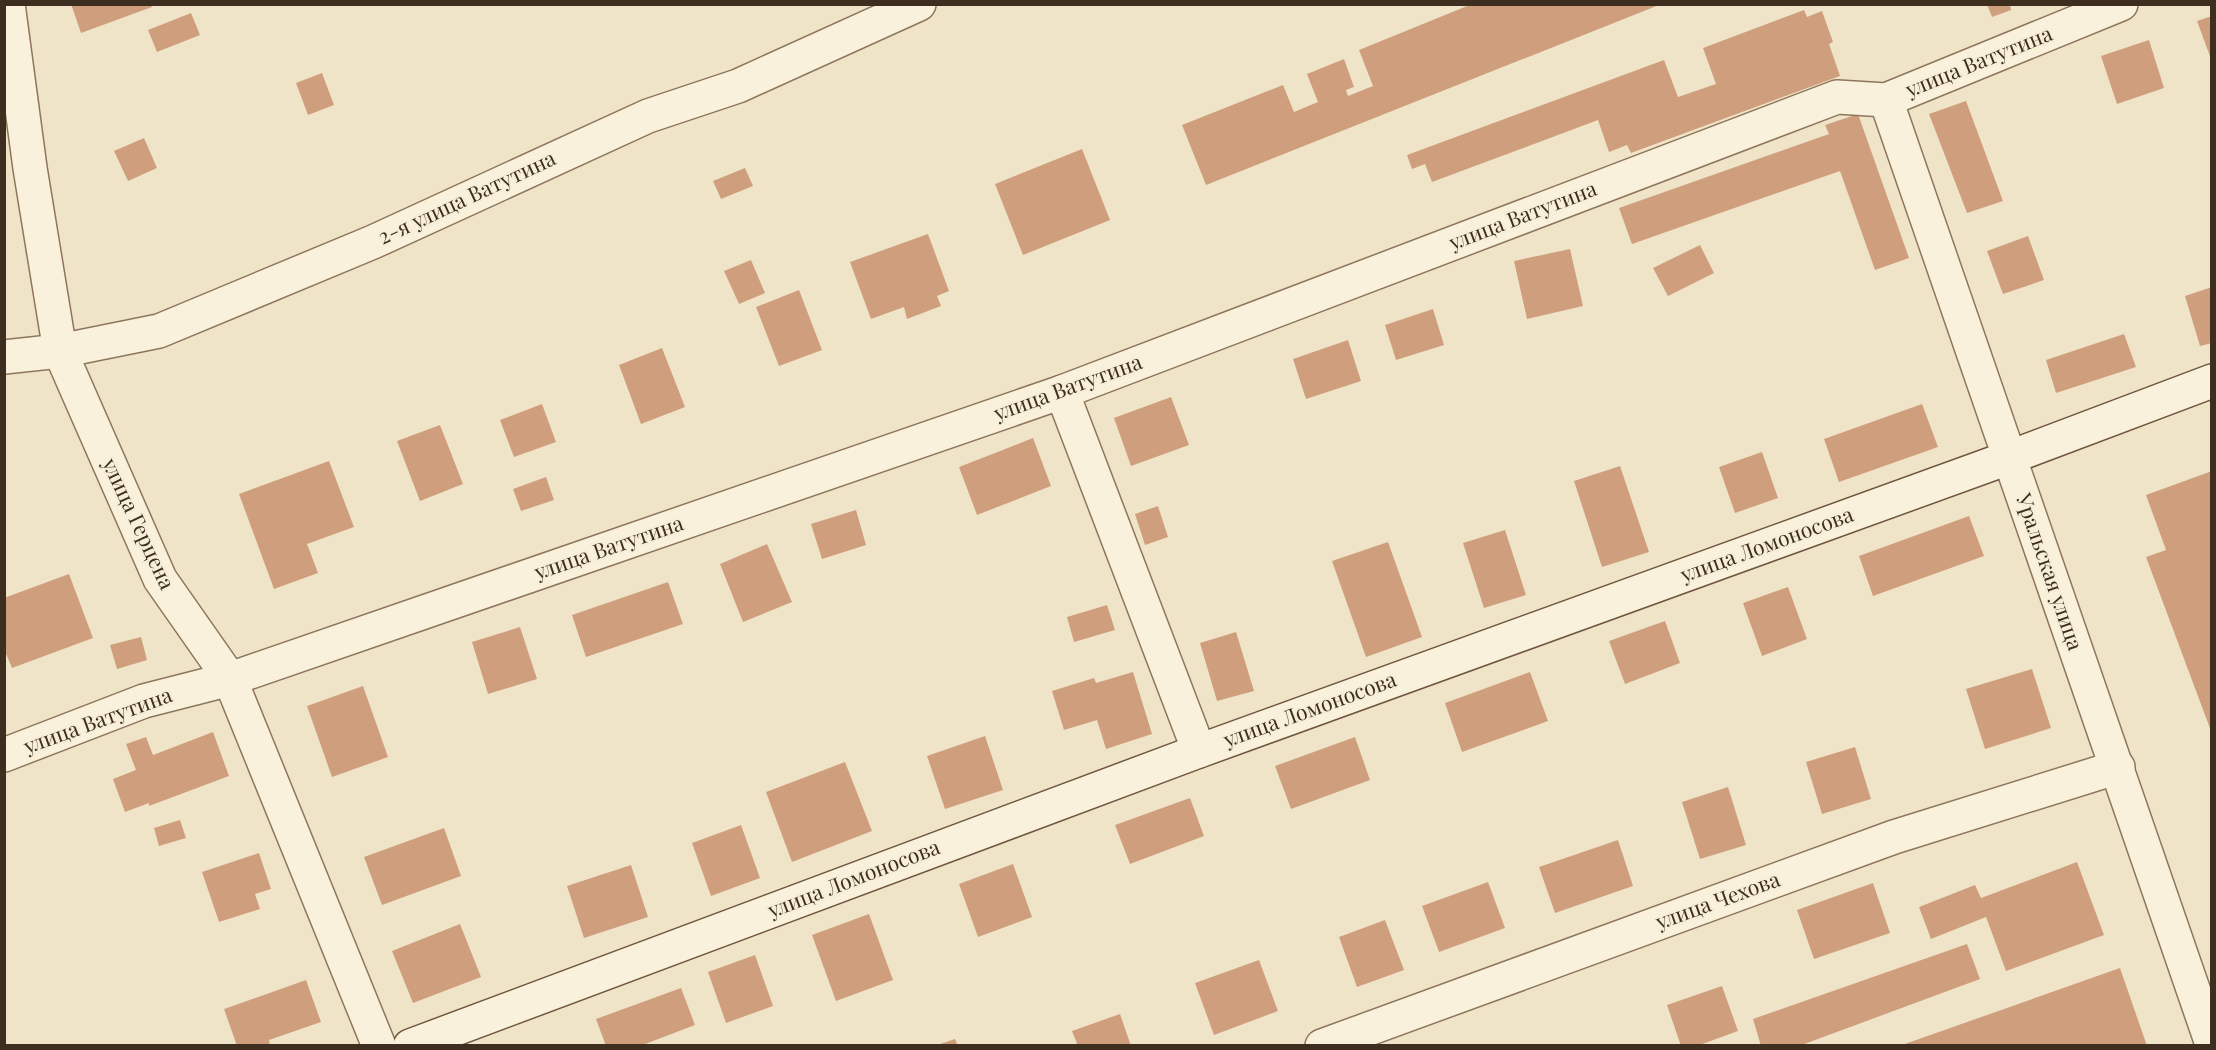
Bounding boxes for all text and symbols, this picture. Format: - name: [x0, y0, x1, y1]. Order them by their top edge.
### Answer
- street label: улица Ватутина: [1900, 18, 2056, 103]
- street label: 2-я улица Ватутина: [373, 143, 560, 250]
- street label: улица Ватутина: [1444, 173, 1601, 255]
- street label: улица Ватутина: [988, 346, 1146, 426]
- street label: улица Герцена: [97, 452, 183, 594]
- street label: Уральская улица: [2011, 488, 2091, 654]
- street label: улица Ломоносова: [1675, 499, 1857, 588]
- street label: улица Ватутина: [529, 507, 687, 585]
- street label: улица Ломоносова: [1218, 664, 1400, 753]
- street label: улица Ватутина: [18, 679, 176, 759]
- street label: улица Ломоносова: [762, 831, 944, 923]
- street label: улица Чехова: [1651, 864, 1784, 935]

